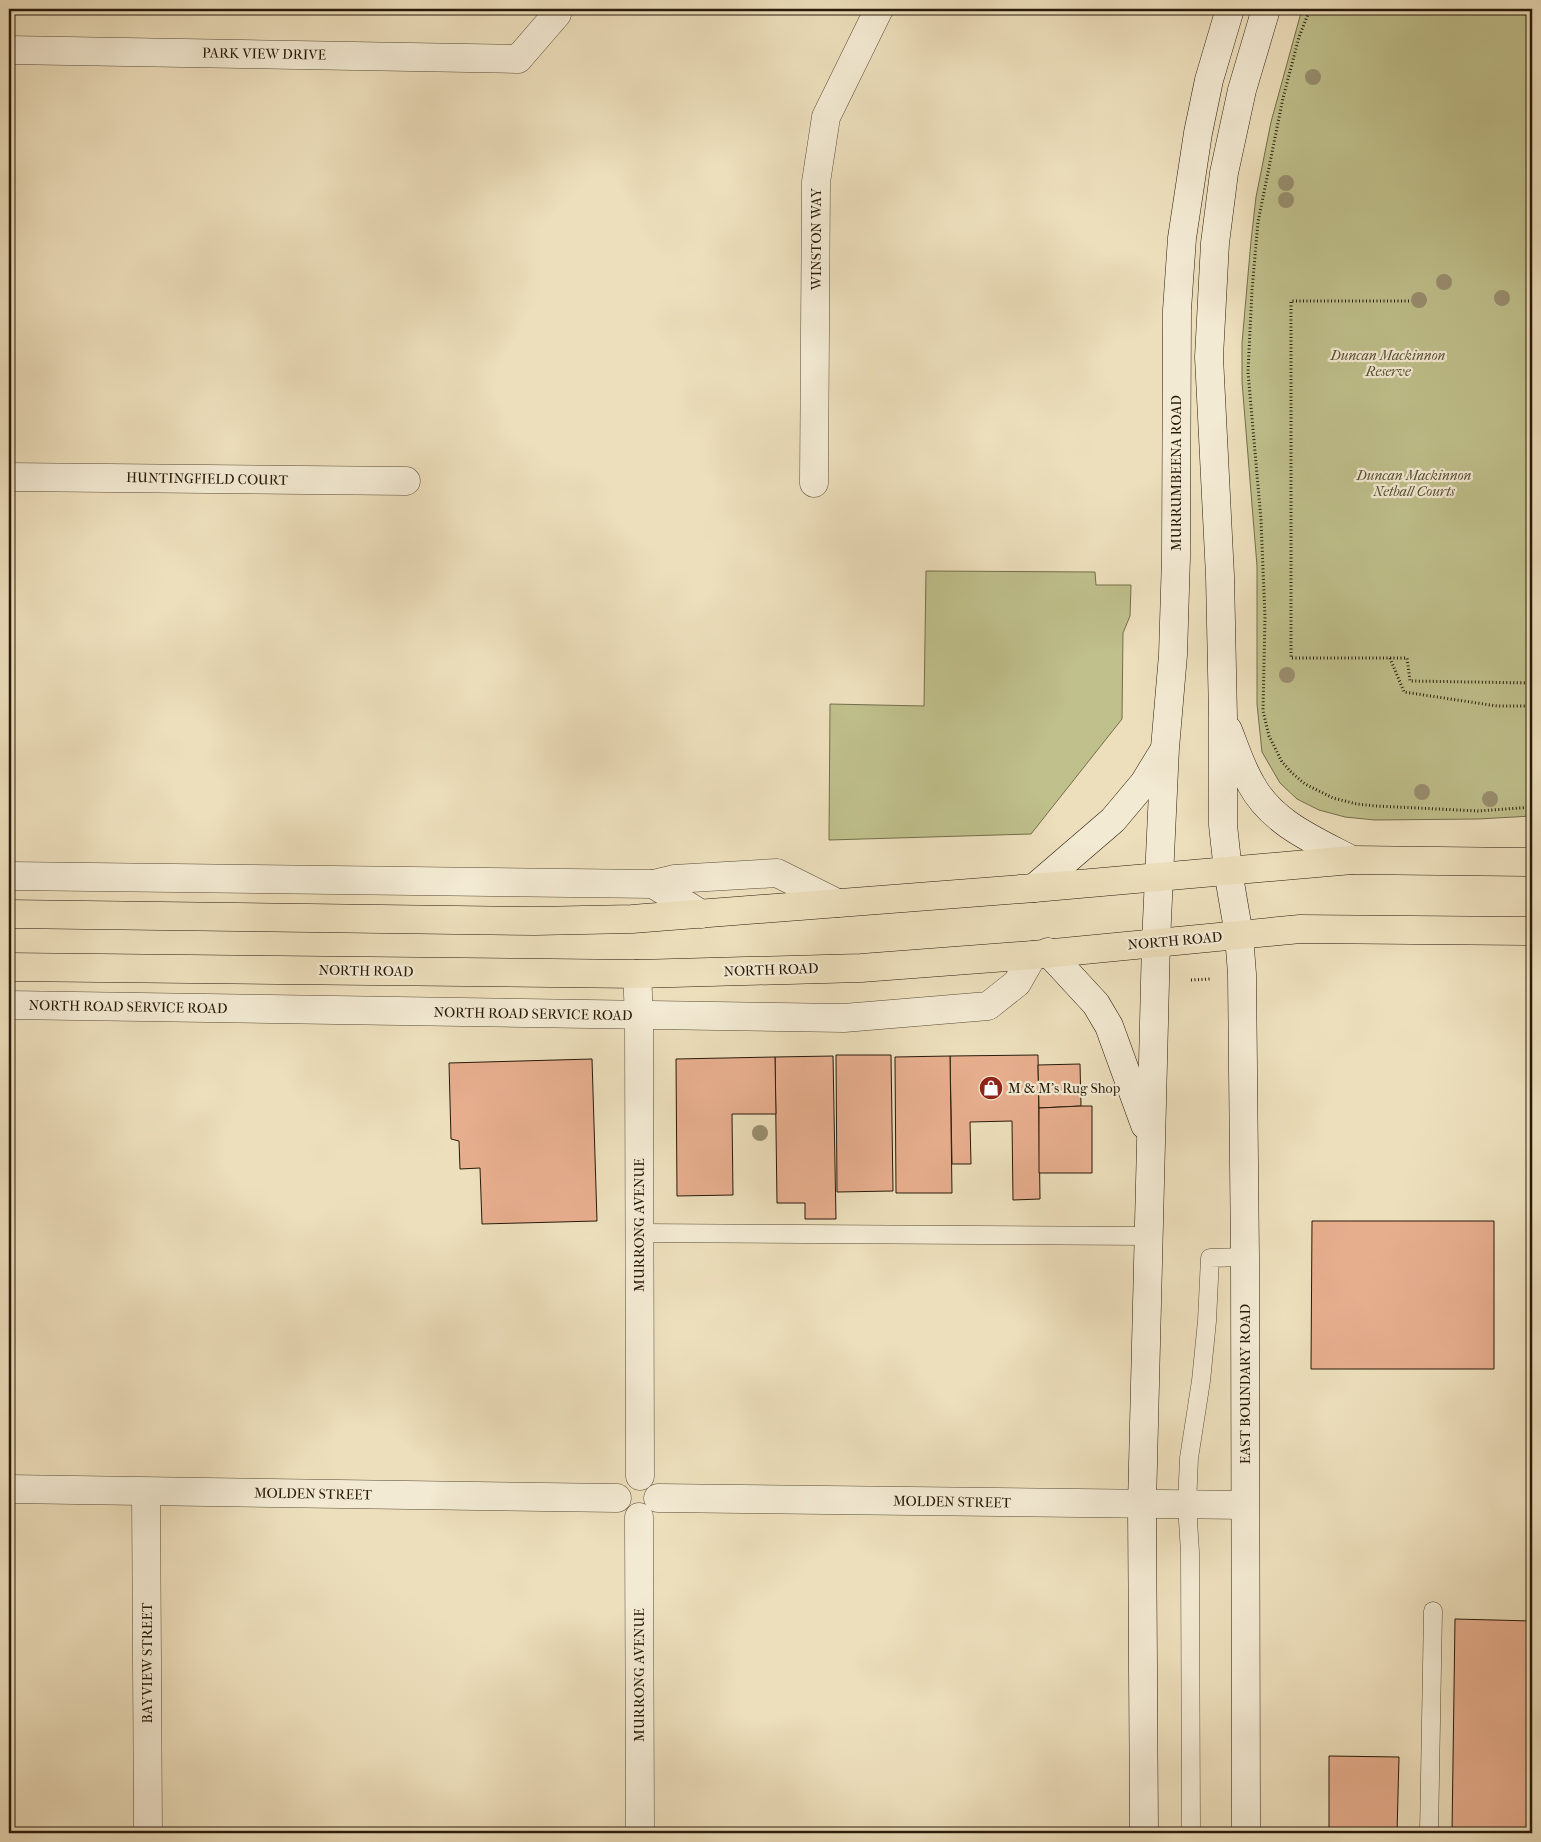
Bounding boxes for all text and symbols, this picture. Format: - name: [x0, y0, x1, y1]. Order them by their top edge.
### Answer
- street label: PARK VIEW DRIVE: [202, 44, 327, 64]
- street label: WINSTON WAY: [808, 188, 825, 291]
- park label: Duncan Mackinnon Reserve: [1330, 347, 1446, 380]
- street label: MURRUMBEENA ROAD: [1168, 395, 1185, 551]
- park label: Duncan Mackinnon Netball Courts: [1356, 467, 1472, 500]
- street label: HUNTINGFIELD COURT: [126, 469, 289, 489]
- street label: NORTH ROAD: [1127, 928, 1223, 954]
- street label: NORTH ROAD: [723, 960, 819, 980]
- street label: NORTH ROAD: [318, 962, 414, 980]
- street label: NORTH ROAD SERVICE ROAD: [28, 997, 228, 1017]
- street label: NORTH ROAD SERVICE ROAD: [433, 1004, 633, 1024]
- shop icon: M & M's Rug Shop: [978, 1075, 1004, 1101]
- place label: M & M's Rug Shop: [1008, 1080, 1121, 1097]
- street label: MURRONG AVENUE: [631, 1158, 648, 1292]
- street label: EAST BOUNDARY ROAD: [1237, 1303, 1254, 1464]
- street label: MOLDEN STREET: [254, 1484, 373, 1504]
- street label: MOLDEN STREET: [893, 1492, 1012, 1512]
- street label: BAYVIEW STREET: [139, 1602, 156, 1723]
- street label: MURRONG AVENUE: [631, 1608, 648, 1742]

